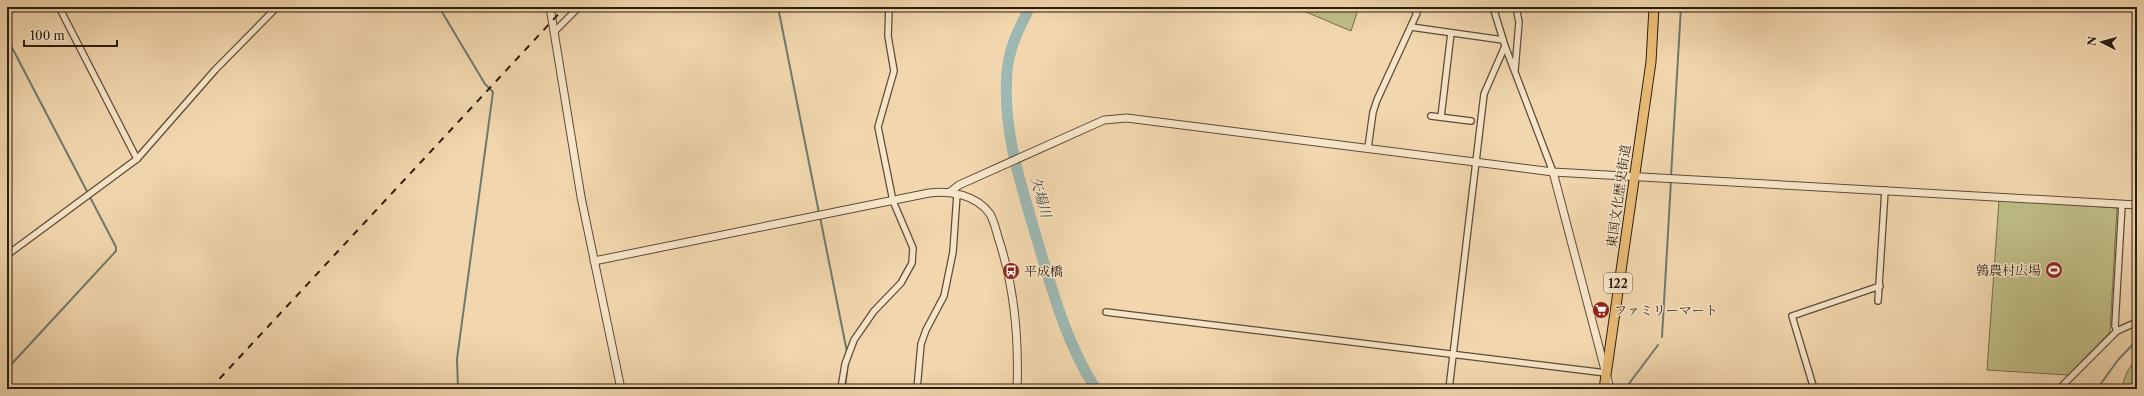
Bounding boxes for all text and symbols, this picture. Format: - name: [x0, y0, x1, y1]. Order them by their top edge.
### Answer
- scale bar: [24, 22, 117, 48]
- north arrow: [2082, 22, 2122, 62]
- text: 100 m: [30, 28, 65, 43]
- text: N: [2085, 35, 2100, 46]
- street label: 東国文化歴史街道: [1603, 143, 1633, 249]
- water label: 矢場川: [1027, 174, 1056, 222]
- sports icon: 鶉農村広場: [2044, 260, 2064, 280]
- bus stop icon: 平成橋: [1001, 261, 1021, 281]
- place label: 鶉農村広場: [1976, 262, 2041, 278]
- place label: 平成橋: [1024, 263, 1063, 279]
- road number: 122: [1604, 273, 1632, 293]
- supermarket icon: ファミリーマート: [1591, 300, 1611, 320]
- place label: ファミリーマート: [1614, 302, 1718, 318]

